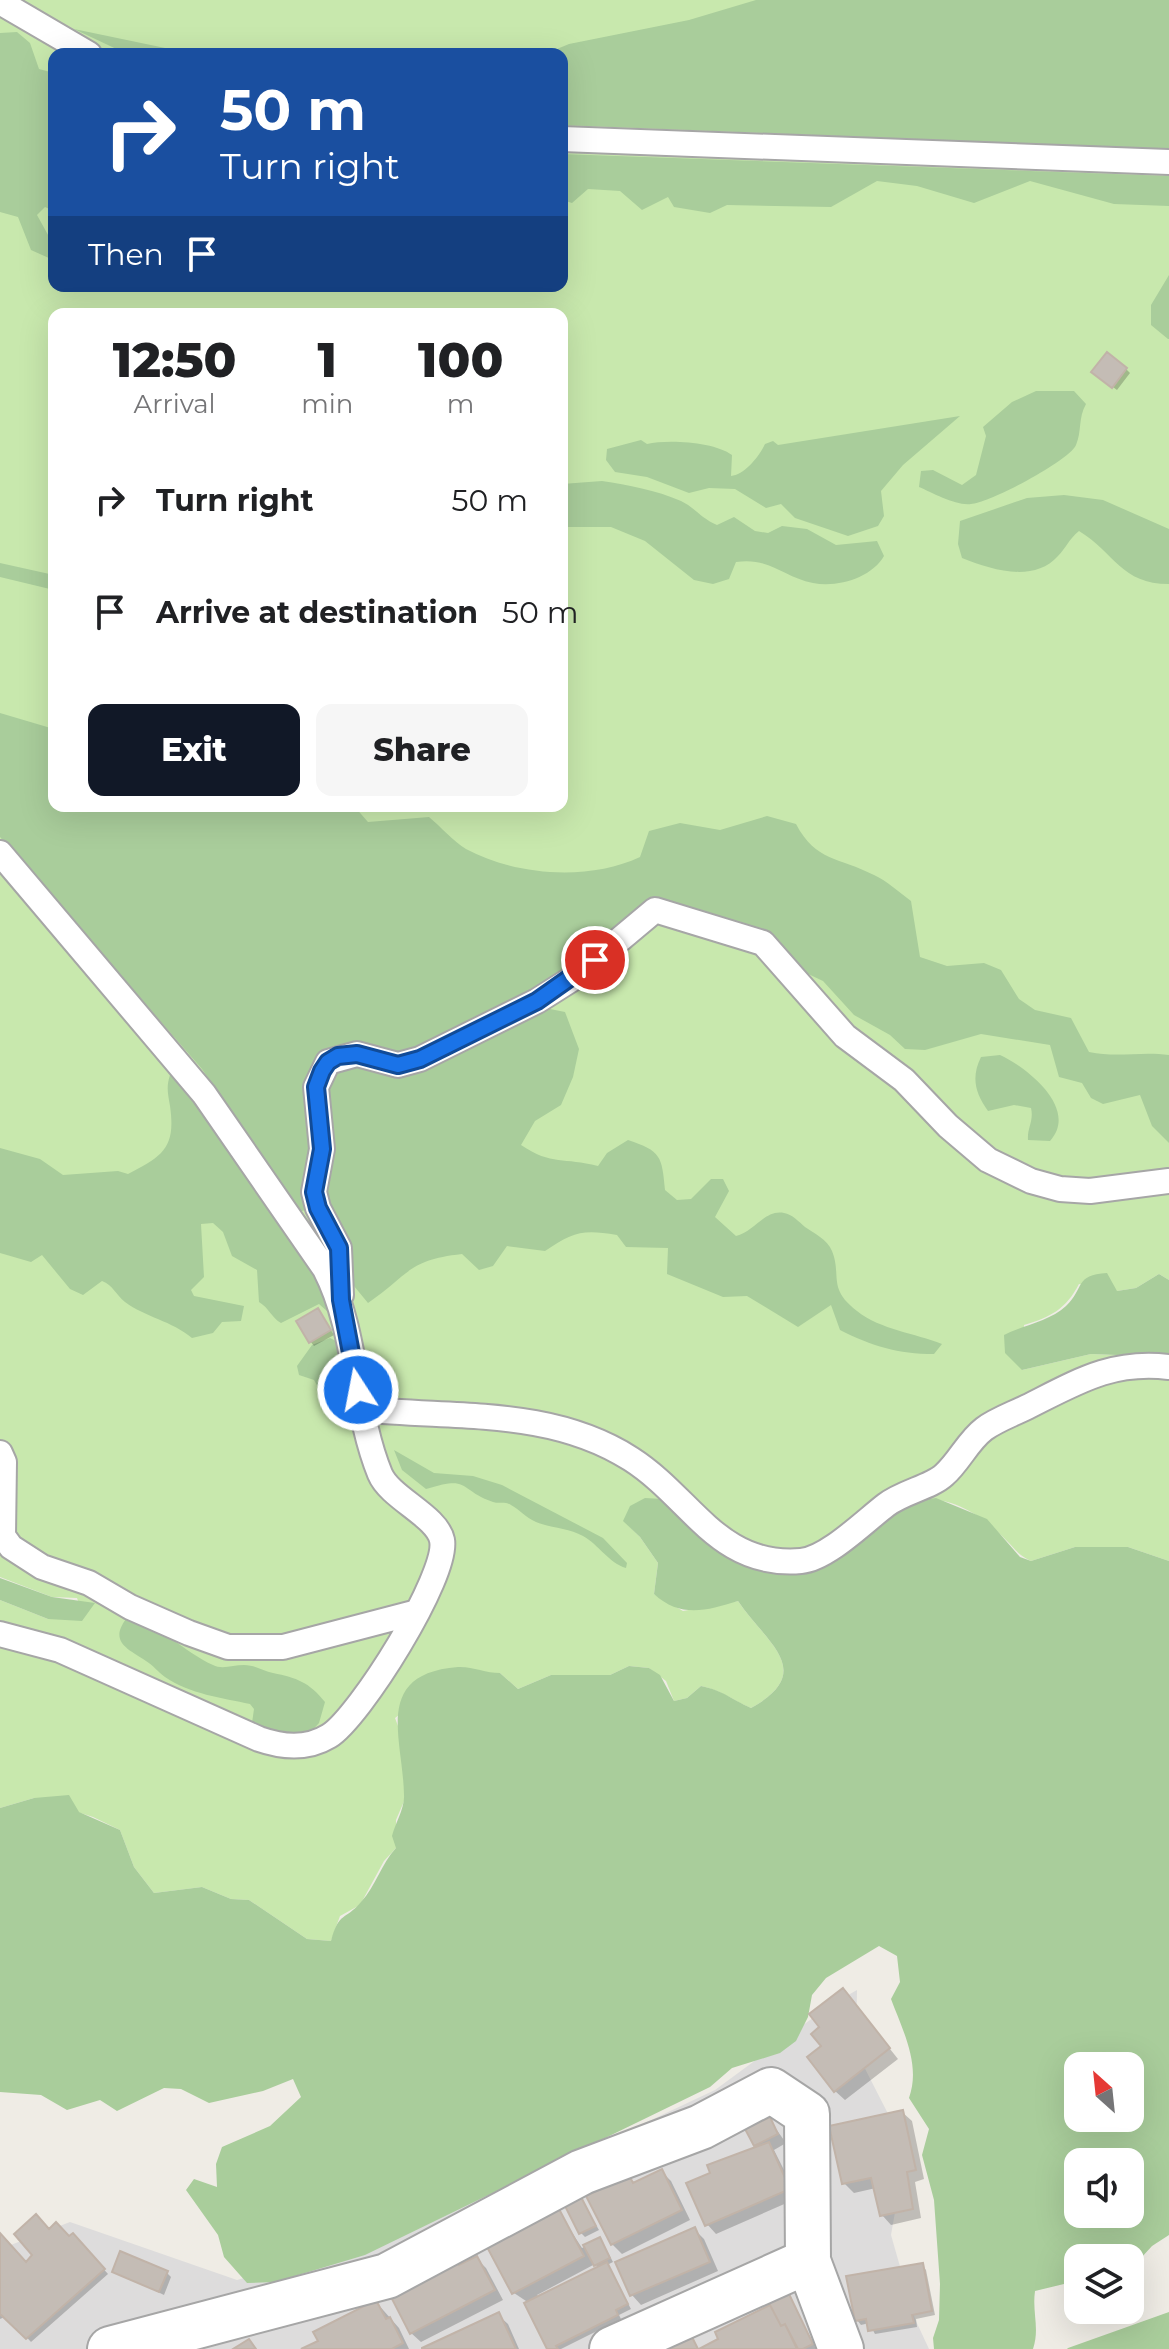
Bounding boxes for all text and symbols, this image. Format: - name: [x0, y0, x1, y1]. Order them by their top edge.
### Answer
- text: 50 m: [220, 76, 366, 144]
- icon: right: [88, 80, 192, 184]
- text: Turn right: [220, 144, 400, 188]
- icon: arrive: [180, 232, 224, 276]
- text: Then: [88, 236, 164, 273]
- text: 12:50: [113, 331, 237, 389]
- text: 1: [318, 331, 337, 389]
- text: 100: [418, 331, 503, 389]
- text: Arrival: [134, 388, 216, 420]
- text: min: [301, 388, 353, 420]
- text: m: [447, 388, 474, 420]
- icon: right: [88, 478, 132, 522]
- text: Turn right: [156, 482, 313, 519]
- text: 50 m: [451, 482, 528, 519]
- icon: arrive: [88, 590, 132, 634]
- text: Arrive at destination: [156, 594, 478, 631]
- text: 50 m: [502, 594, 579, 631]
- button: Exit: [88, 704, 300, 796]
- button: Share: [316, 704, 528, 796]
- pin: [561, 926, 629, 994]
- icon: arrive: [573, 938, 617, 982]
- position arrow: [316, 1348, 400, 1432]
- north arrow: [1064, 2052, 1144, 2132]
- map controls: [1064, 2052, 1144, 2324]
- button: sound: [1064, 2148, 1144, 2228]
- button: layers: [1064, 2244, 1144, 2324]

